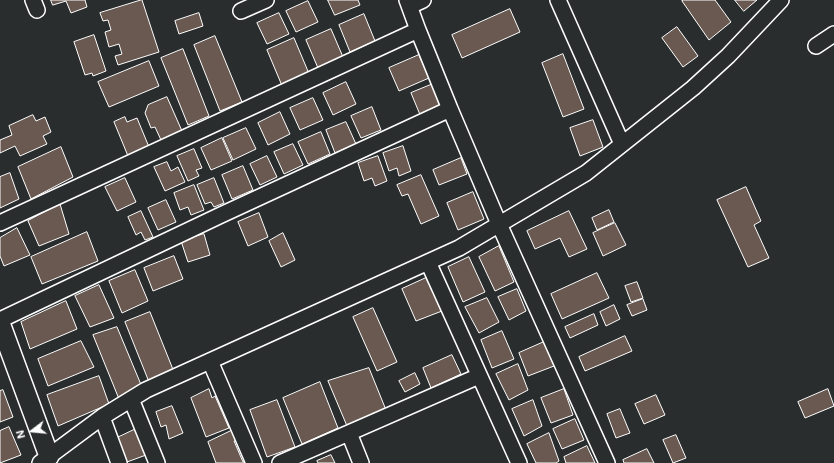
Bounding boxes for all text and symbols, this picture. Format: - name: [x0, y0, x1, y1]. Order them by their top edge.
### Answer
- north arrow: [12, 411, 52, 451]
- text: N: [12, 428, 28, 441]

